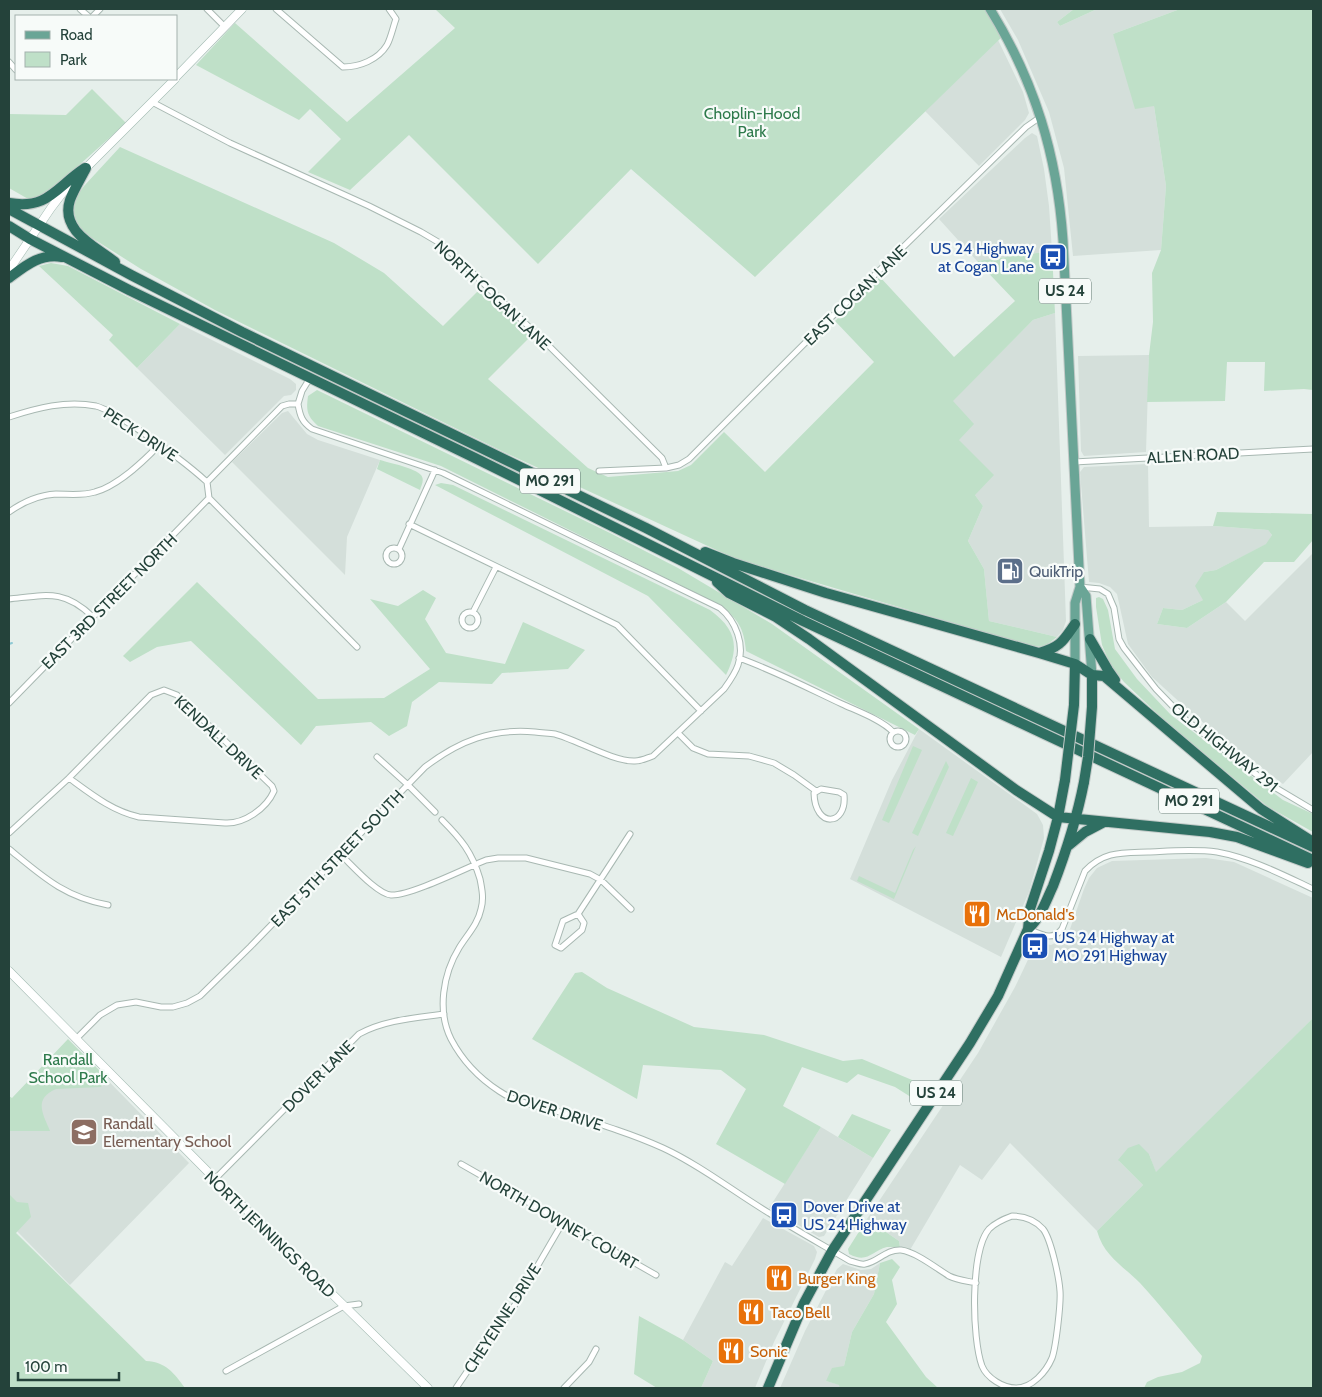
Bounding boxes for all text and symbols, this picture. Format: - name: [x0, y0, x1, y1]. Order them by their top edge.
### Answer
- legend: [15, 15, 178, 80]
- text: Road: [60, 26, 93, 44]
- text: Park: [60, 51, 87, 69]
- park label: Choplin-Hood Park: [704, 104, 800, 141]
- street label: NORTH COGAN LANE: [431, 237, 555, 354]
- place label: US 24 Highway at Cogan Lane: [930, 239, 1034, 276]
- street label: EAST COGAN LANE: [800, 241, 911, 349]
- bus stop icon: US 24 Highway at Cogan Lane: [1038, 242, 1068, 272]
- road number: US 24: [1039, 278, 1091, 304]
- street label: PECK DRIVE: [100, 403, 181, 465]
- street label: ALLEN ROAD: [1146, 444, 1240, 467]
- road number: MO 291: [520, 468, 580, 494]
- street label: EAST 3RD STREET NORTH: [38, 530, 181, 673]
- fuel station icon: QuikTrip: [995, 556, 1025, 586]
- place label: QuikTrip: [1029, 562, 1083, 581]
- street label: KENDALL DRIVE: [170, 692, 267, 783]
- street label: OLD HIGHWAY 291: [1168, 699, 1282, 796]
- street label: EAST 5TH STREET SOUTH: [267, 786, 408, 931]
- road number: MO 291: [1159, 788, 1219, 814]
- restaurant icon: McDonald's: [962, 899, 992, 929]
- place label: McDonald's: [996, 905, 1075, 924]
- place label: US 24 Highway at MO 291 Highway: [1054, 928, 1175, 965]
- bus stop icon: US 24 Highway at MO 291 Highway: [1020, 931, 1050, 961]
- street label: DOVER LANE: [279, 1036, 358, 1116]
- park label: Randall School Park: [28, 1050, 108, 1087]
- road number: US 24: [910, 1080, 962, 1106]
- street label: DOVER DRIVE: [505, 1086, 605, 1135]
- place label: Randall Elementary School: [103, 1114, 231, 1151]
- school or university icon: Randall Elementary School: [69, 1117, 99, 1147]
- street label: NORTH JENNINGS ROAD: [200, 1167, 339, 1302]
- street label: NORTH DOWNEY COURT: [476, 1167, 642, 1274]
- place label: Dover Drive at US 24 Highway: [803, 1197, 907, 1234]
- bus stop icon: Dover Drive at US 24 Highway: [769, 1200, 799, 1230]
- street label: CHEYENNE DRIVE: [460, 1260, 545, 1377]
- restaurant icon: Burger King: [764, 1263, 794, 1293]
- place label: Burger King: [798, 1269, 876, 1288]
- restaurant icon: Taco Bell: [736, 1297, 766, 1327]
- place label: Taco Bell: [770, 1303, 830, 1322]
- restaurant icon: Sonic: [716, 1336, 746, 1366]
- place label: Sonic: [750, 1342, 788, 1361]
- scale bar: [18, 1350, 119, 1382]
- text: 100 m: [25, 1358, 67, 1376]

